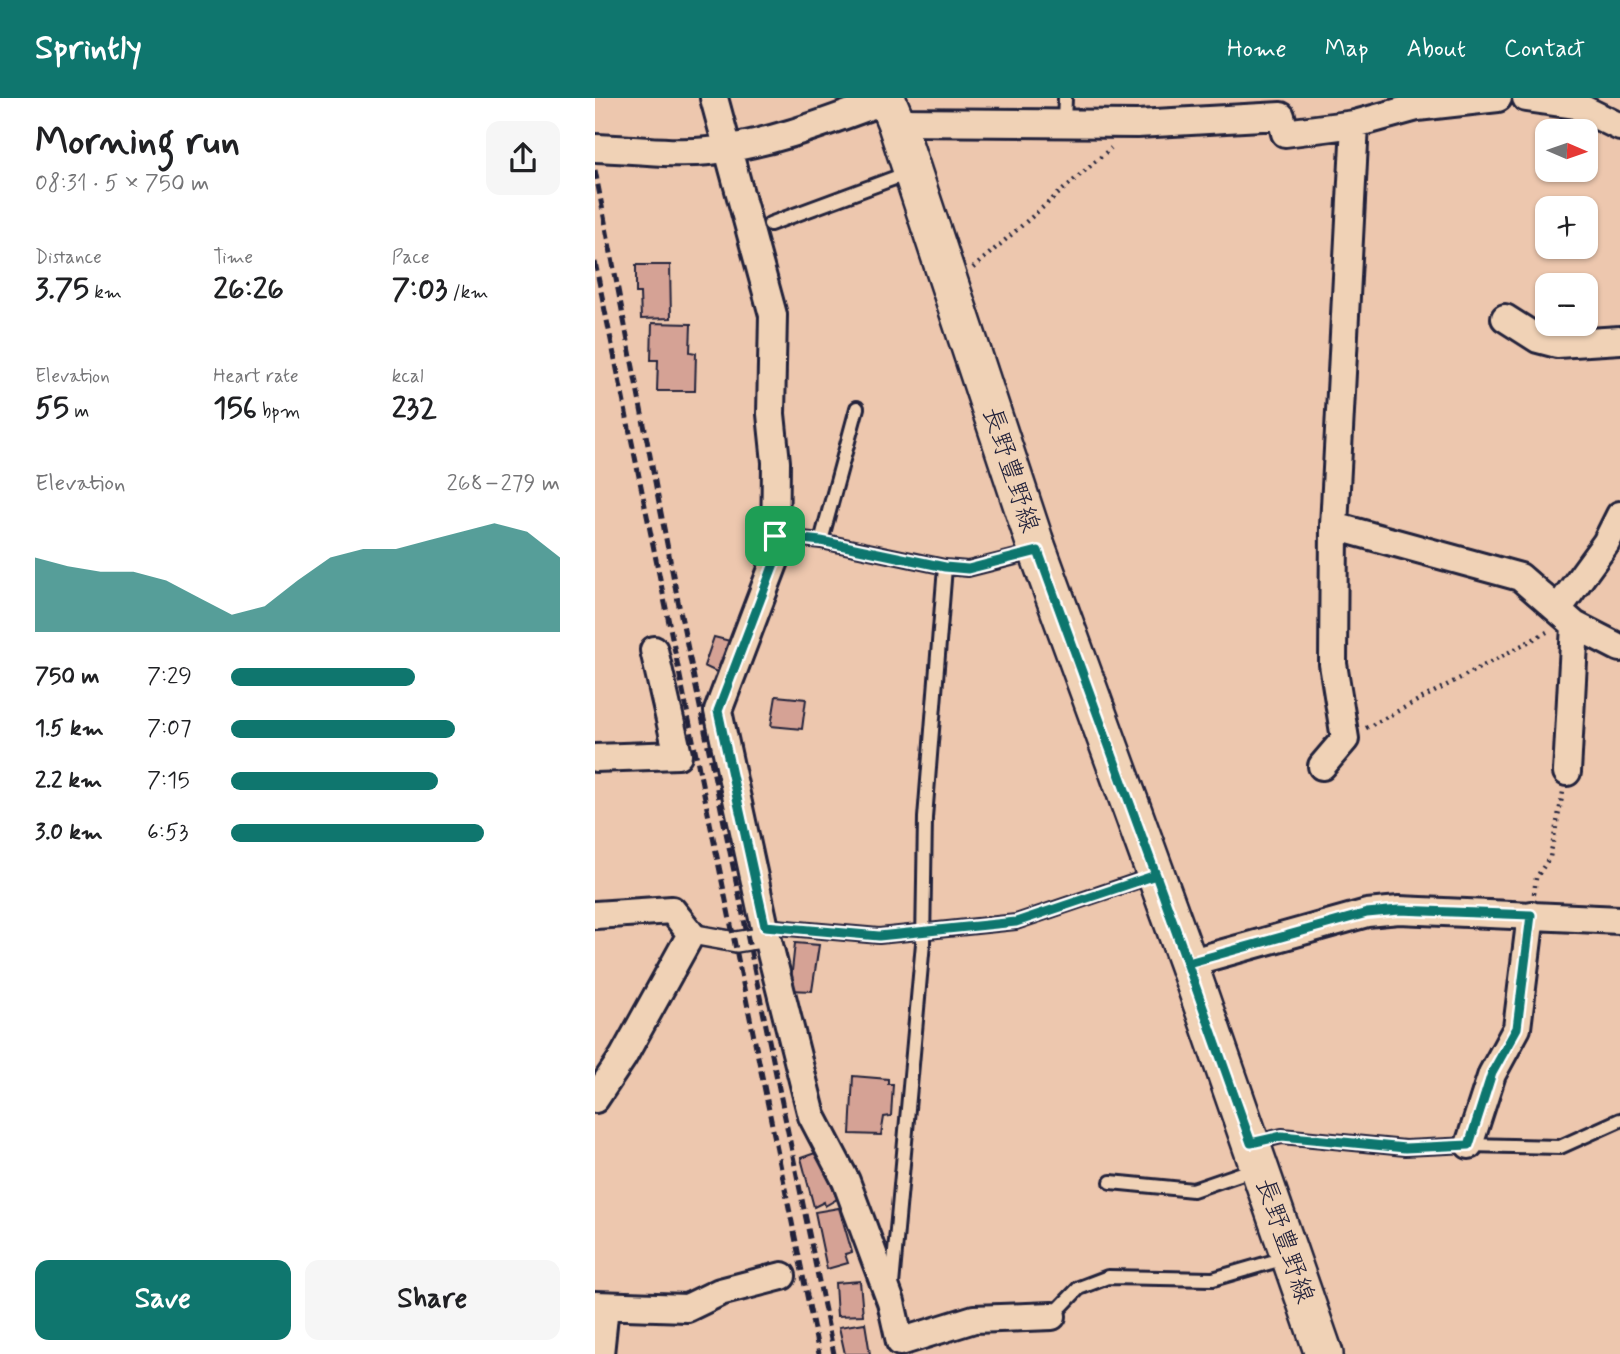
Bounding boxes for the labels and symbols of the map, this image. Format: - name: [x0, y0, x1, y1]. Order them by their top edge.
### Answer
- north arrow: [1535, 119, 1598, 182]
- street label: 長野豊野線: [974, 403, 1046, 537]
- pin: [745, 506, 805, 566]
- street label: 長野豊野線: [1247, 1174, 1321, 1308]

